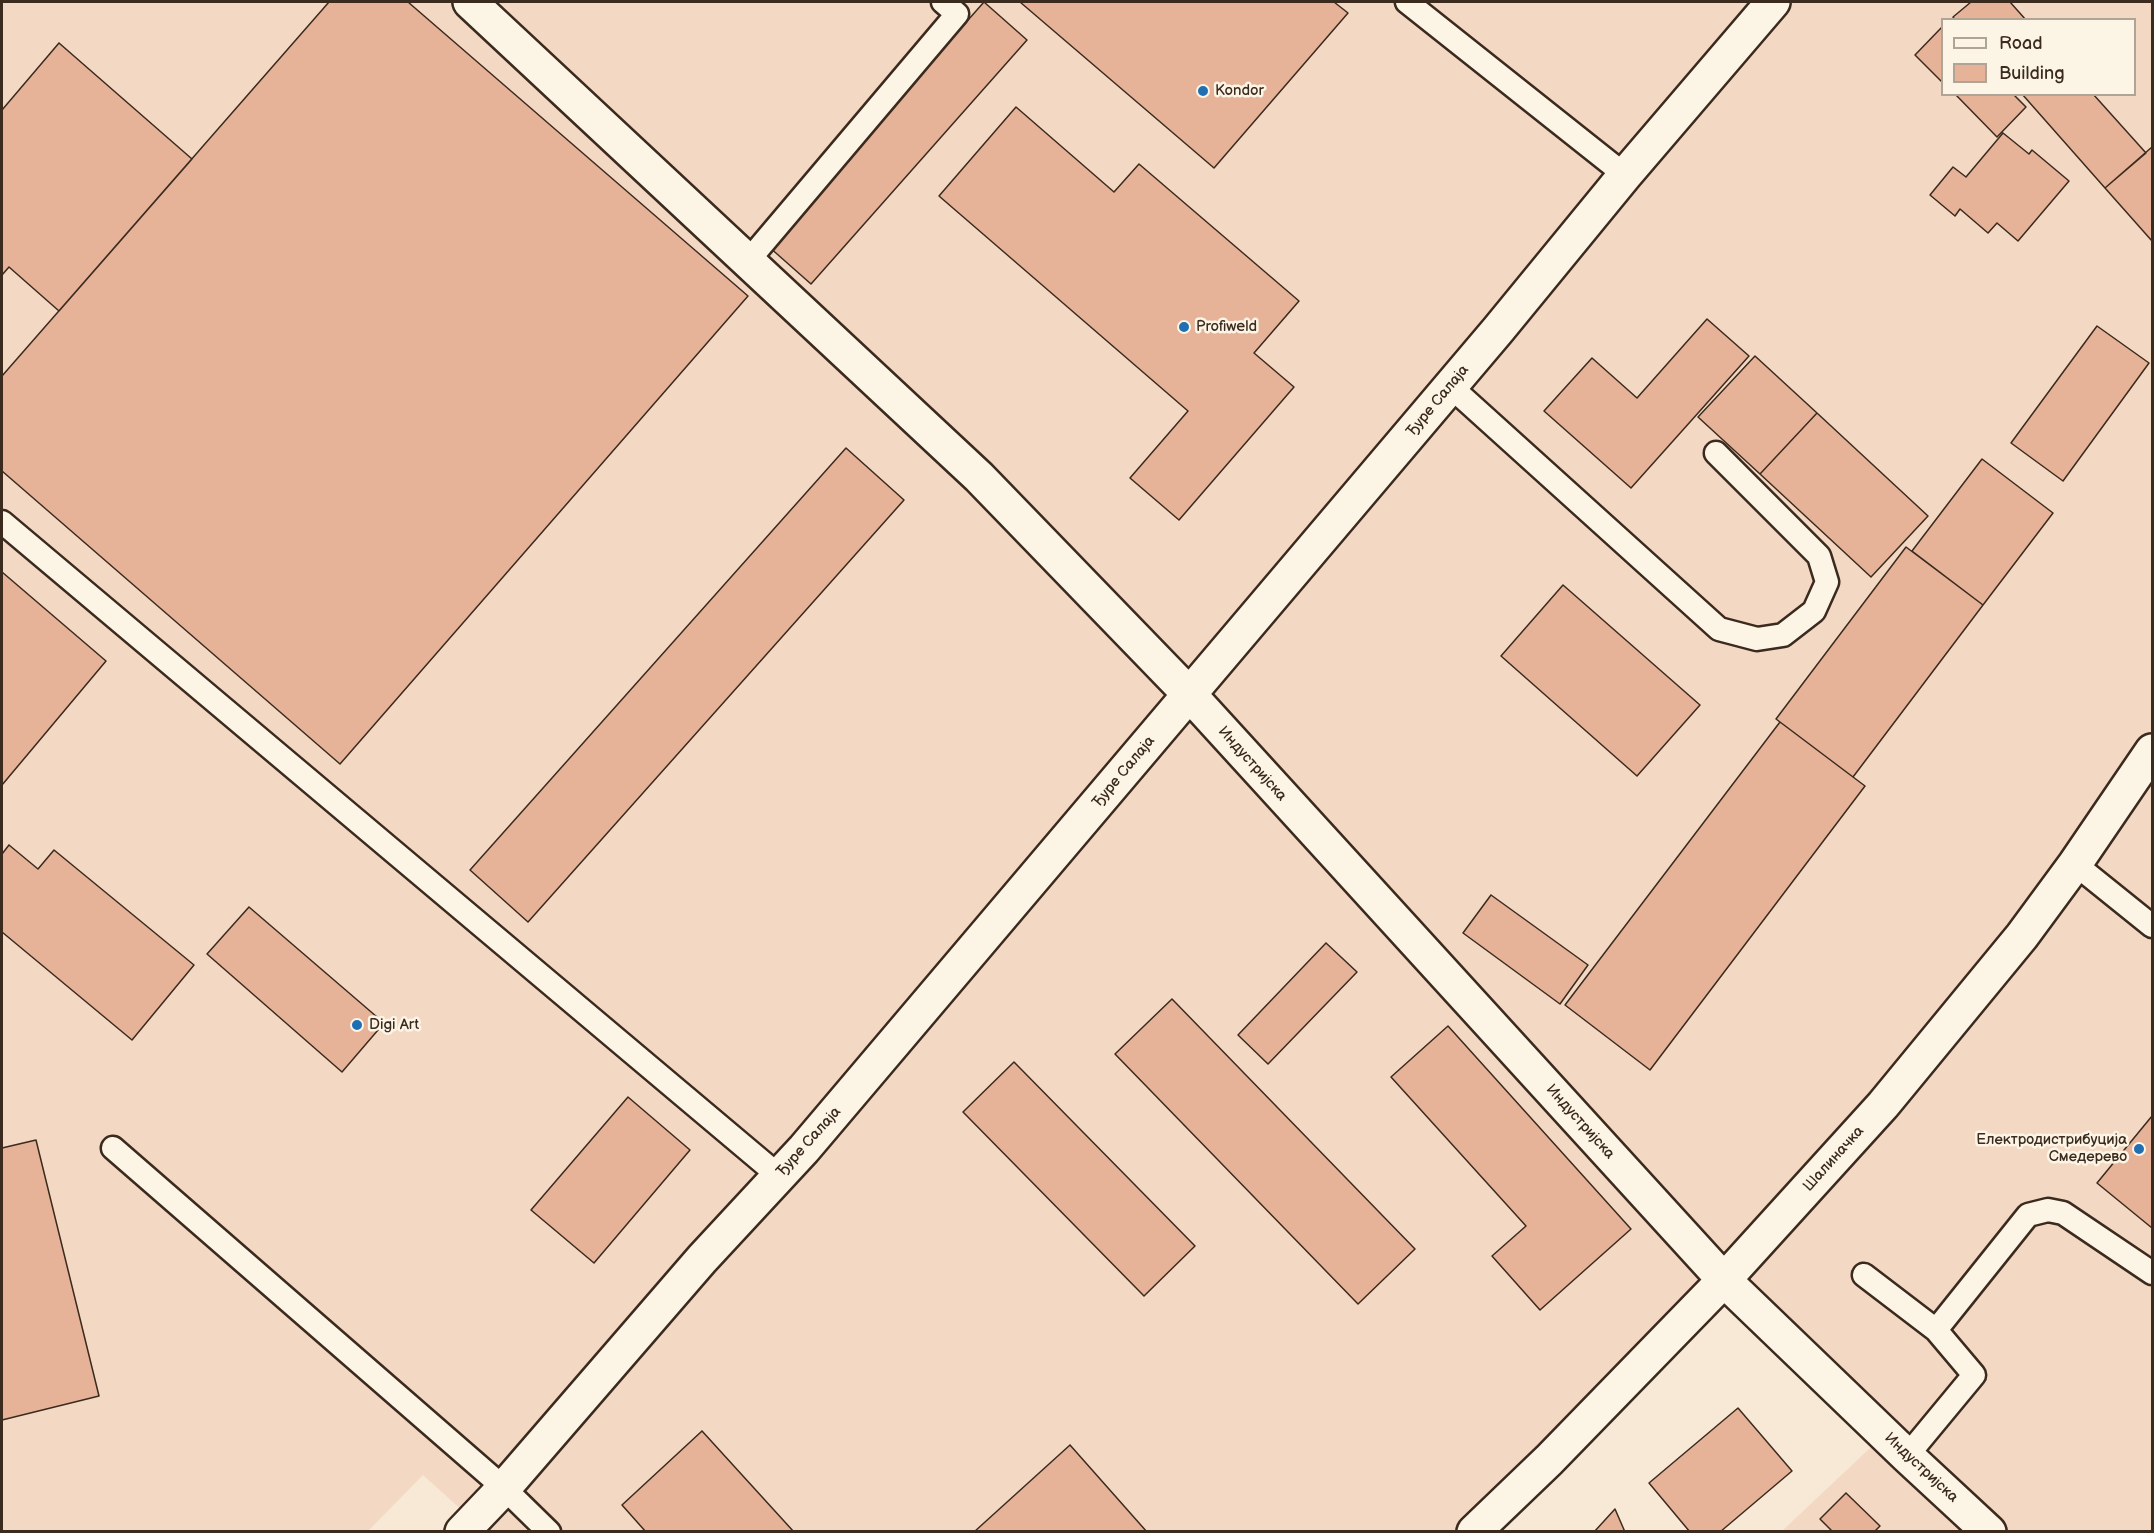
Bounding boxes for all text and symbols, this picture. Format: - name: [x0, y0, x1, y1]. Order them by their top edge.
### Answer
- legend: [1941, 18, 2136, 96]
- text: Road: [1999, 33, 2043, 54]
- text: Building: [1999, 63, 2065, 84]
- place label: Kondor: [1215, 82, 1264, 100]
- marker: Kondor: [1196, 84, 1210, 98]
- place label: Profiweld: [1196, 318, 1257, 336]
- marker: Profiweld: [1177, 320, 1191, 334]
- street label: Ђуре Салаја: [1403, 362, 1473, 440]
- street label: Индустријска: [1214, 723, 1290, 805]
- street label: Ђуре Салаја: [1089, 733, 1159, 811]
- place label: Digi Art: [369, 1016, 419, 1034]
- marker: Digi Art: [350, 1018, 364, 1032]
- street label: Индустријска: [1542, 1081, 1618, 1163]
- street label: Ђуре Салаја: [773, 1103, 845, 1181]
- street label: Шалиначка: [1800, 1123, 1868, 1195]
- place label: Електродистрибуција Смедерево: [1976, 1131, 2127, 1166]
- marker: Електродистрибуција Смедерево: [2132, 1142, 2146, 1156]
- street label: Индустријска: [1880, 1429, 1962, 1507]

